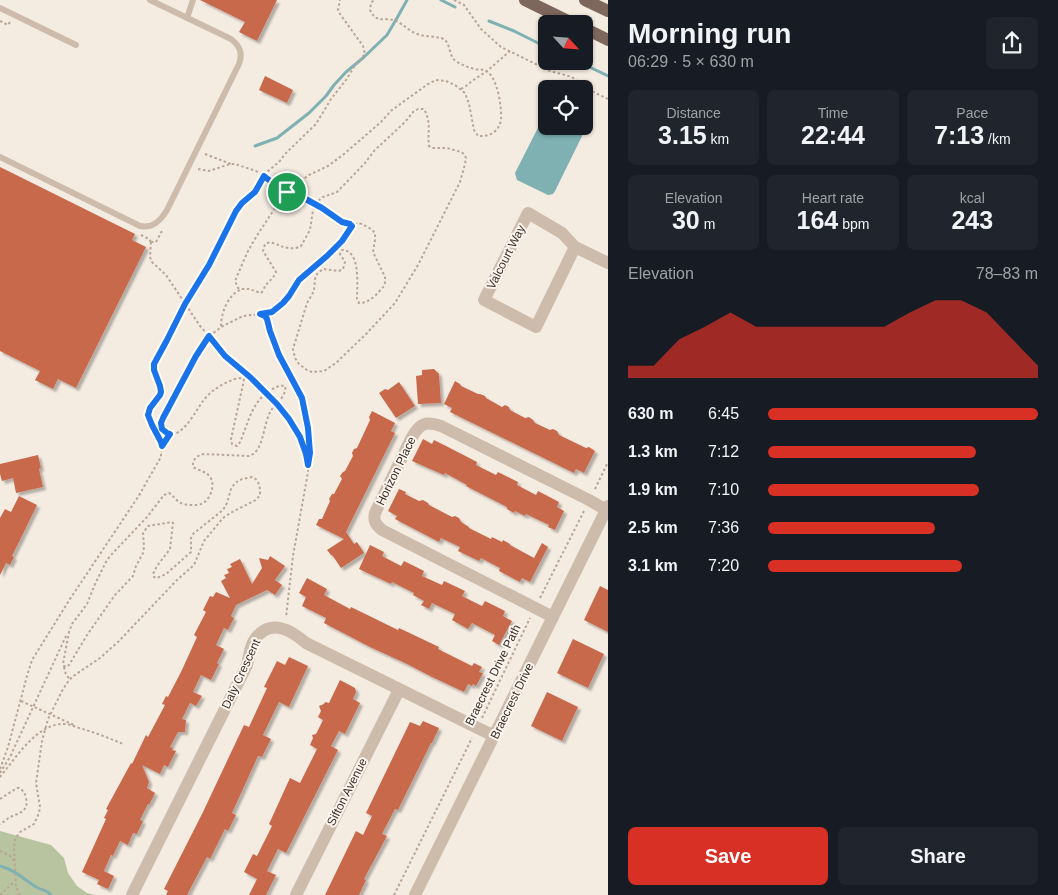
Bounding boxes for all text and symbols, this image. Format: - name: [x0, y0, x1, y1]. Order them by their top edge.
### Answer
- north arrow: [538, 15, 592, 70]
- map controls: [538, 15, 593, 135]
- button: share: [986, 17, 1038, 69]
- text: Morning run: [628, 18, 791, 49]
- text: 06:29 · 5 × 630 m: [628, 53, 754, 70]
- button: locate: [538, 80, 593, 135]
- text: Distance: [666, 105, 721, 121]
- text: Time: [818, 105, 848, 121]
- text: Pace: [956, 105, 988, 121]
- text: 3.15: [658, 121, 707, 149]
- text: 22:44: [801, 121, 865, 149]
- text: 7:13: [934, 121, 984, 149]
- text: km: [707, 131, 729, 147]
- text: /km: [984, 131, 1011, 147]
- pin: [266, 171, 308, 213]
- icon: arrive: [273, 178, 301, 206]
- text: Elevation: [665, 190, 722, 206]
- text: Heart rate: [802, 190, 864, 206]
- text: kcal: [960, 190, 985, 206]
- text: 30: [672, 206, 700, 234]
- text: 164: [797, 206, 838, 234]
- text: 243: [951, 206, 993, 234]
- text: m: [700, 216, 715, 232]
- text: bpm: [838, 216, 869, 232]
- street label: Valcourt Way: [484, 223, 528, 291]
- text: Elevation: [628, 265, 694, 282]
- text: 78–83 m: [976, 265, 1038, 282]
- text: 630 m: [628, 405, 673, 422]
- text: 6:45: [708, 405, 739, 422]
- street label: Horizon Place: [373, 434, 419, 508]
- text: 1.3 km: [628, 443, 678, 460]
- text: 7:12: [708, 443, 739, 460]
- text: 1.9 km: [628, 481, 678, 498]
- text: 7:10: [708, 481, 739, 498]
- text: 2.5 km: [628, 519, 678, 536]
- text: 7:36: [708, 519, 739, 536]
- text: 3.1 km: [628, 557, 678, 574]
- text: 7:20: [708, 557, 739, 574]
- street label: Braecrest Drive Path: [462, 622, 524, 728]
- street label: Daly Crescent: [219, 636, 264, 711]
- street label: Braecrest Drive: [487, 661, 537, 741]
- street label: Sifton Avenue: [324, 756, 370, 828]
- button: Save: [628, 827, 828, 885]
- button: Share: [838, 827, 1038, 885]

